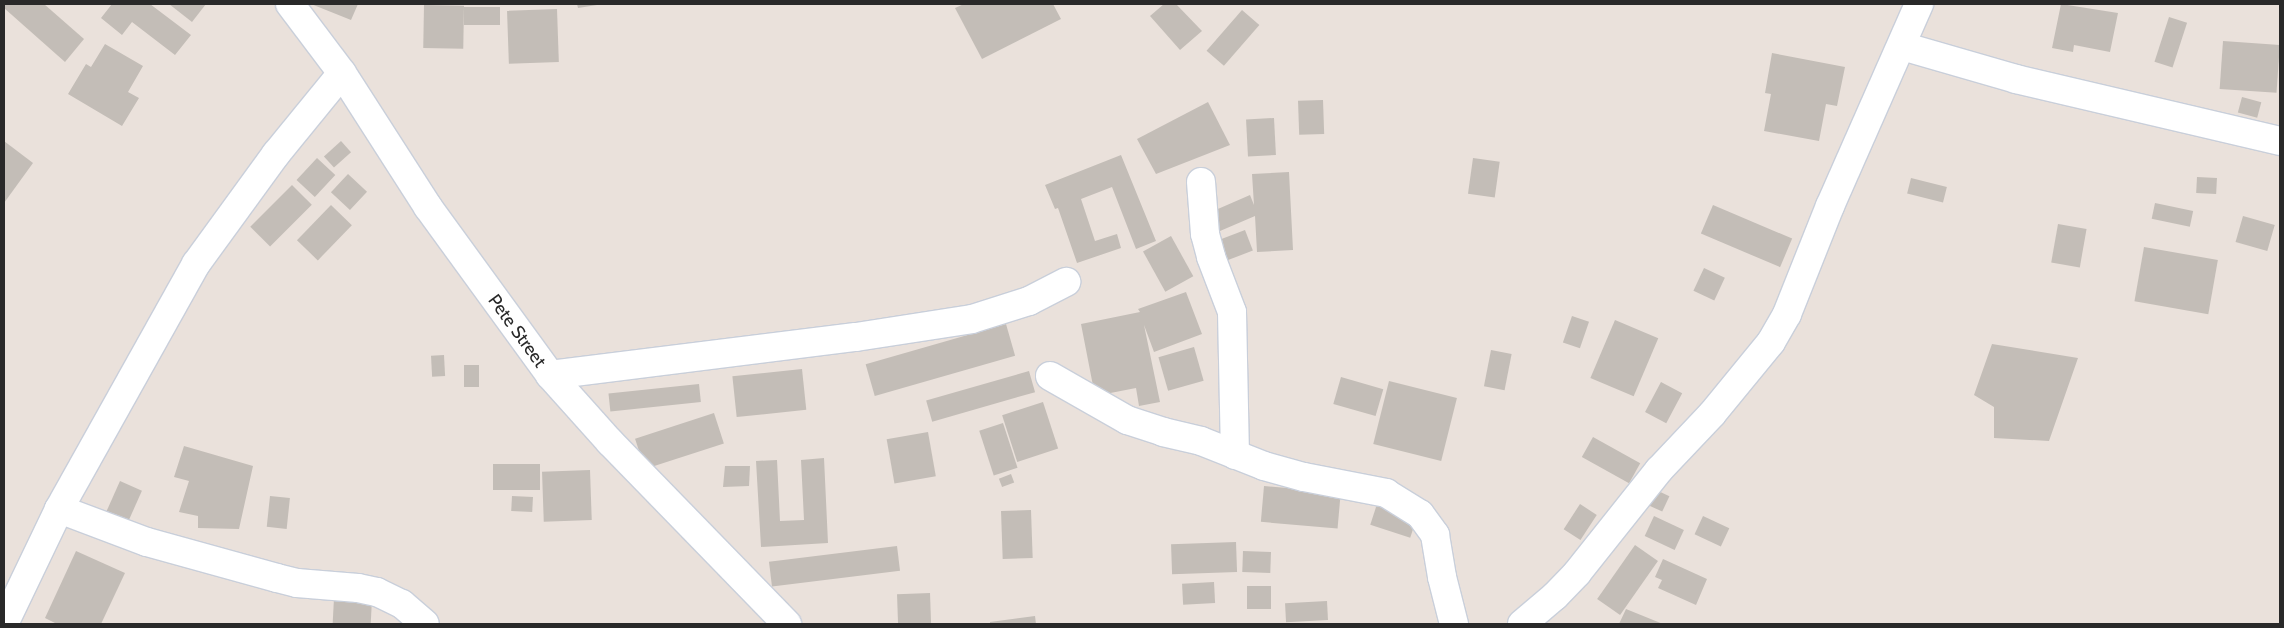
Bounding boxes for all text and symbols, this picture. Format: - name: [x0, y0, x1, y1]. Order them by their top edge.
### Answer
- street label: Pete Street: [483, 290, 551, 372]

